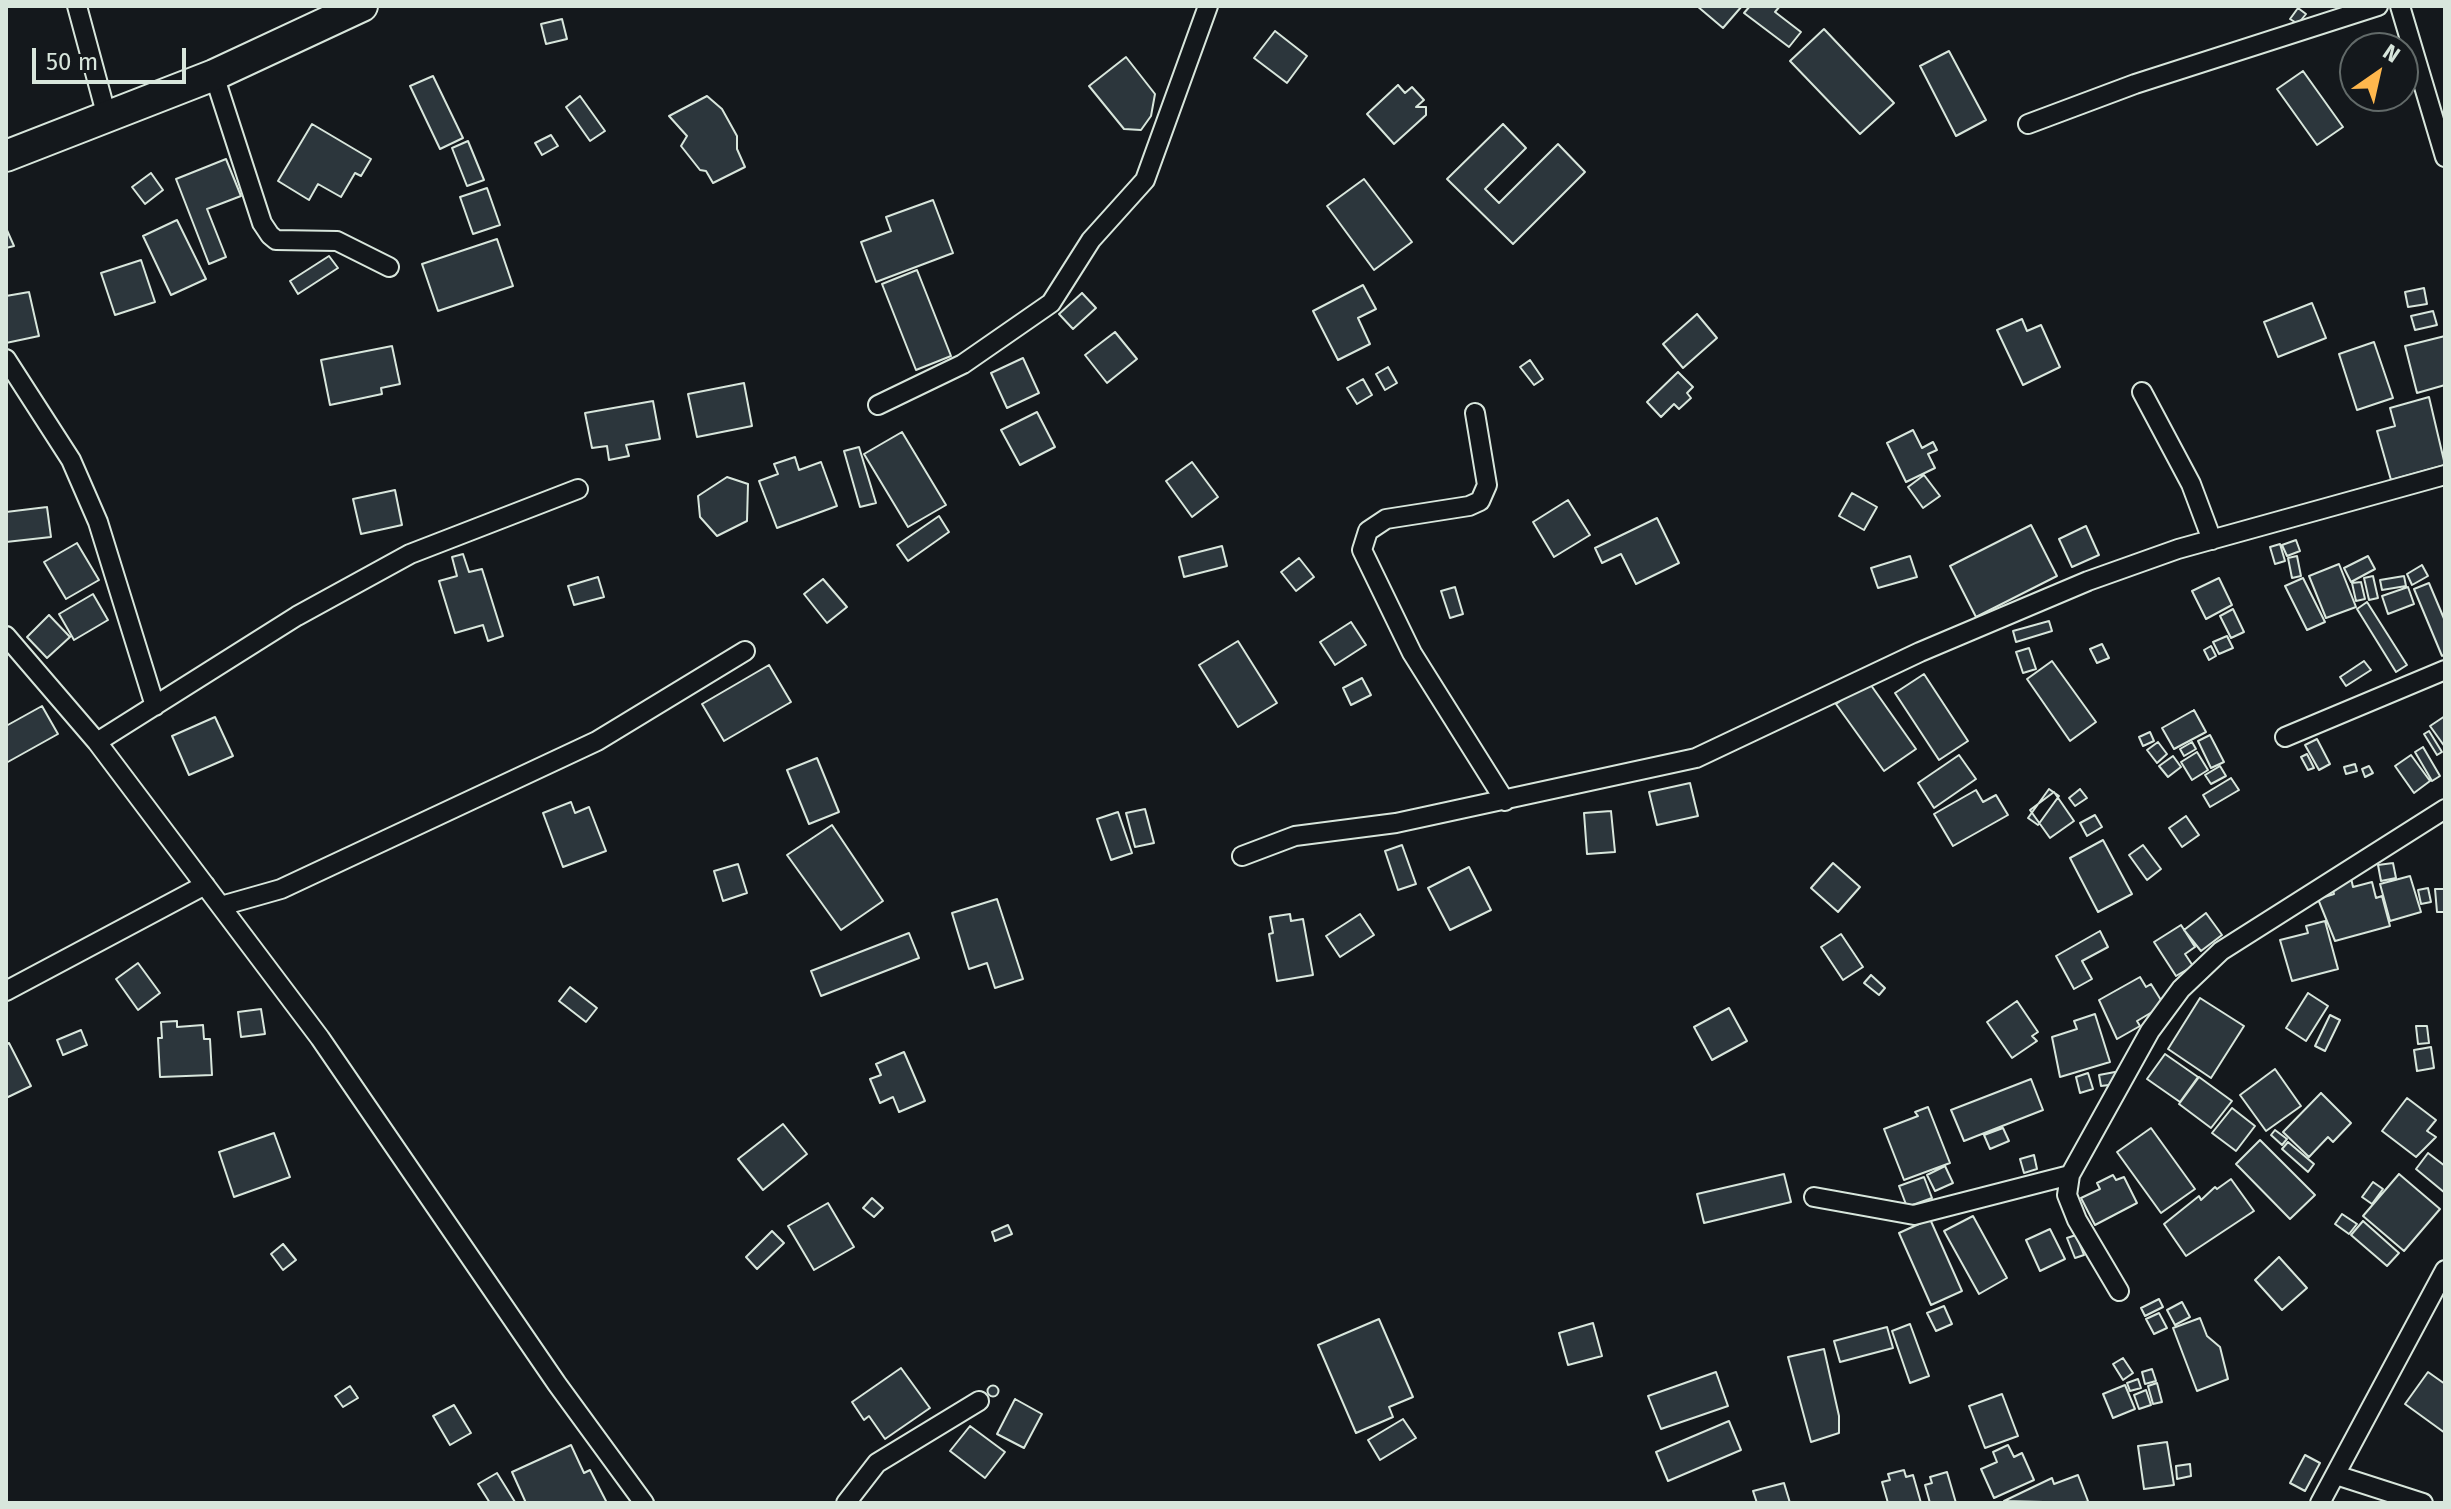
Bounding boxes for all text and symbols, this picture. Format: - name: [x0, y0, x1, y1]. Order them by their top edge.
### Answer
- scale bar: [36, 32, 190, 82]
- north arrow: [2339, 32, 2419, 112]
- text: N: [2378, 38, 2405, 69]
- text: 50 m: [46, 48, 98, 76]

